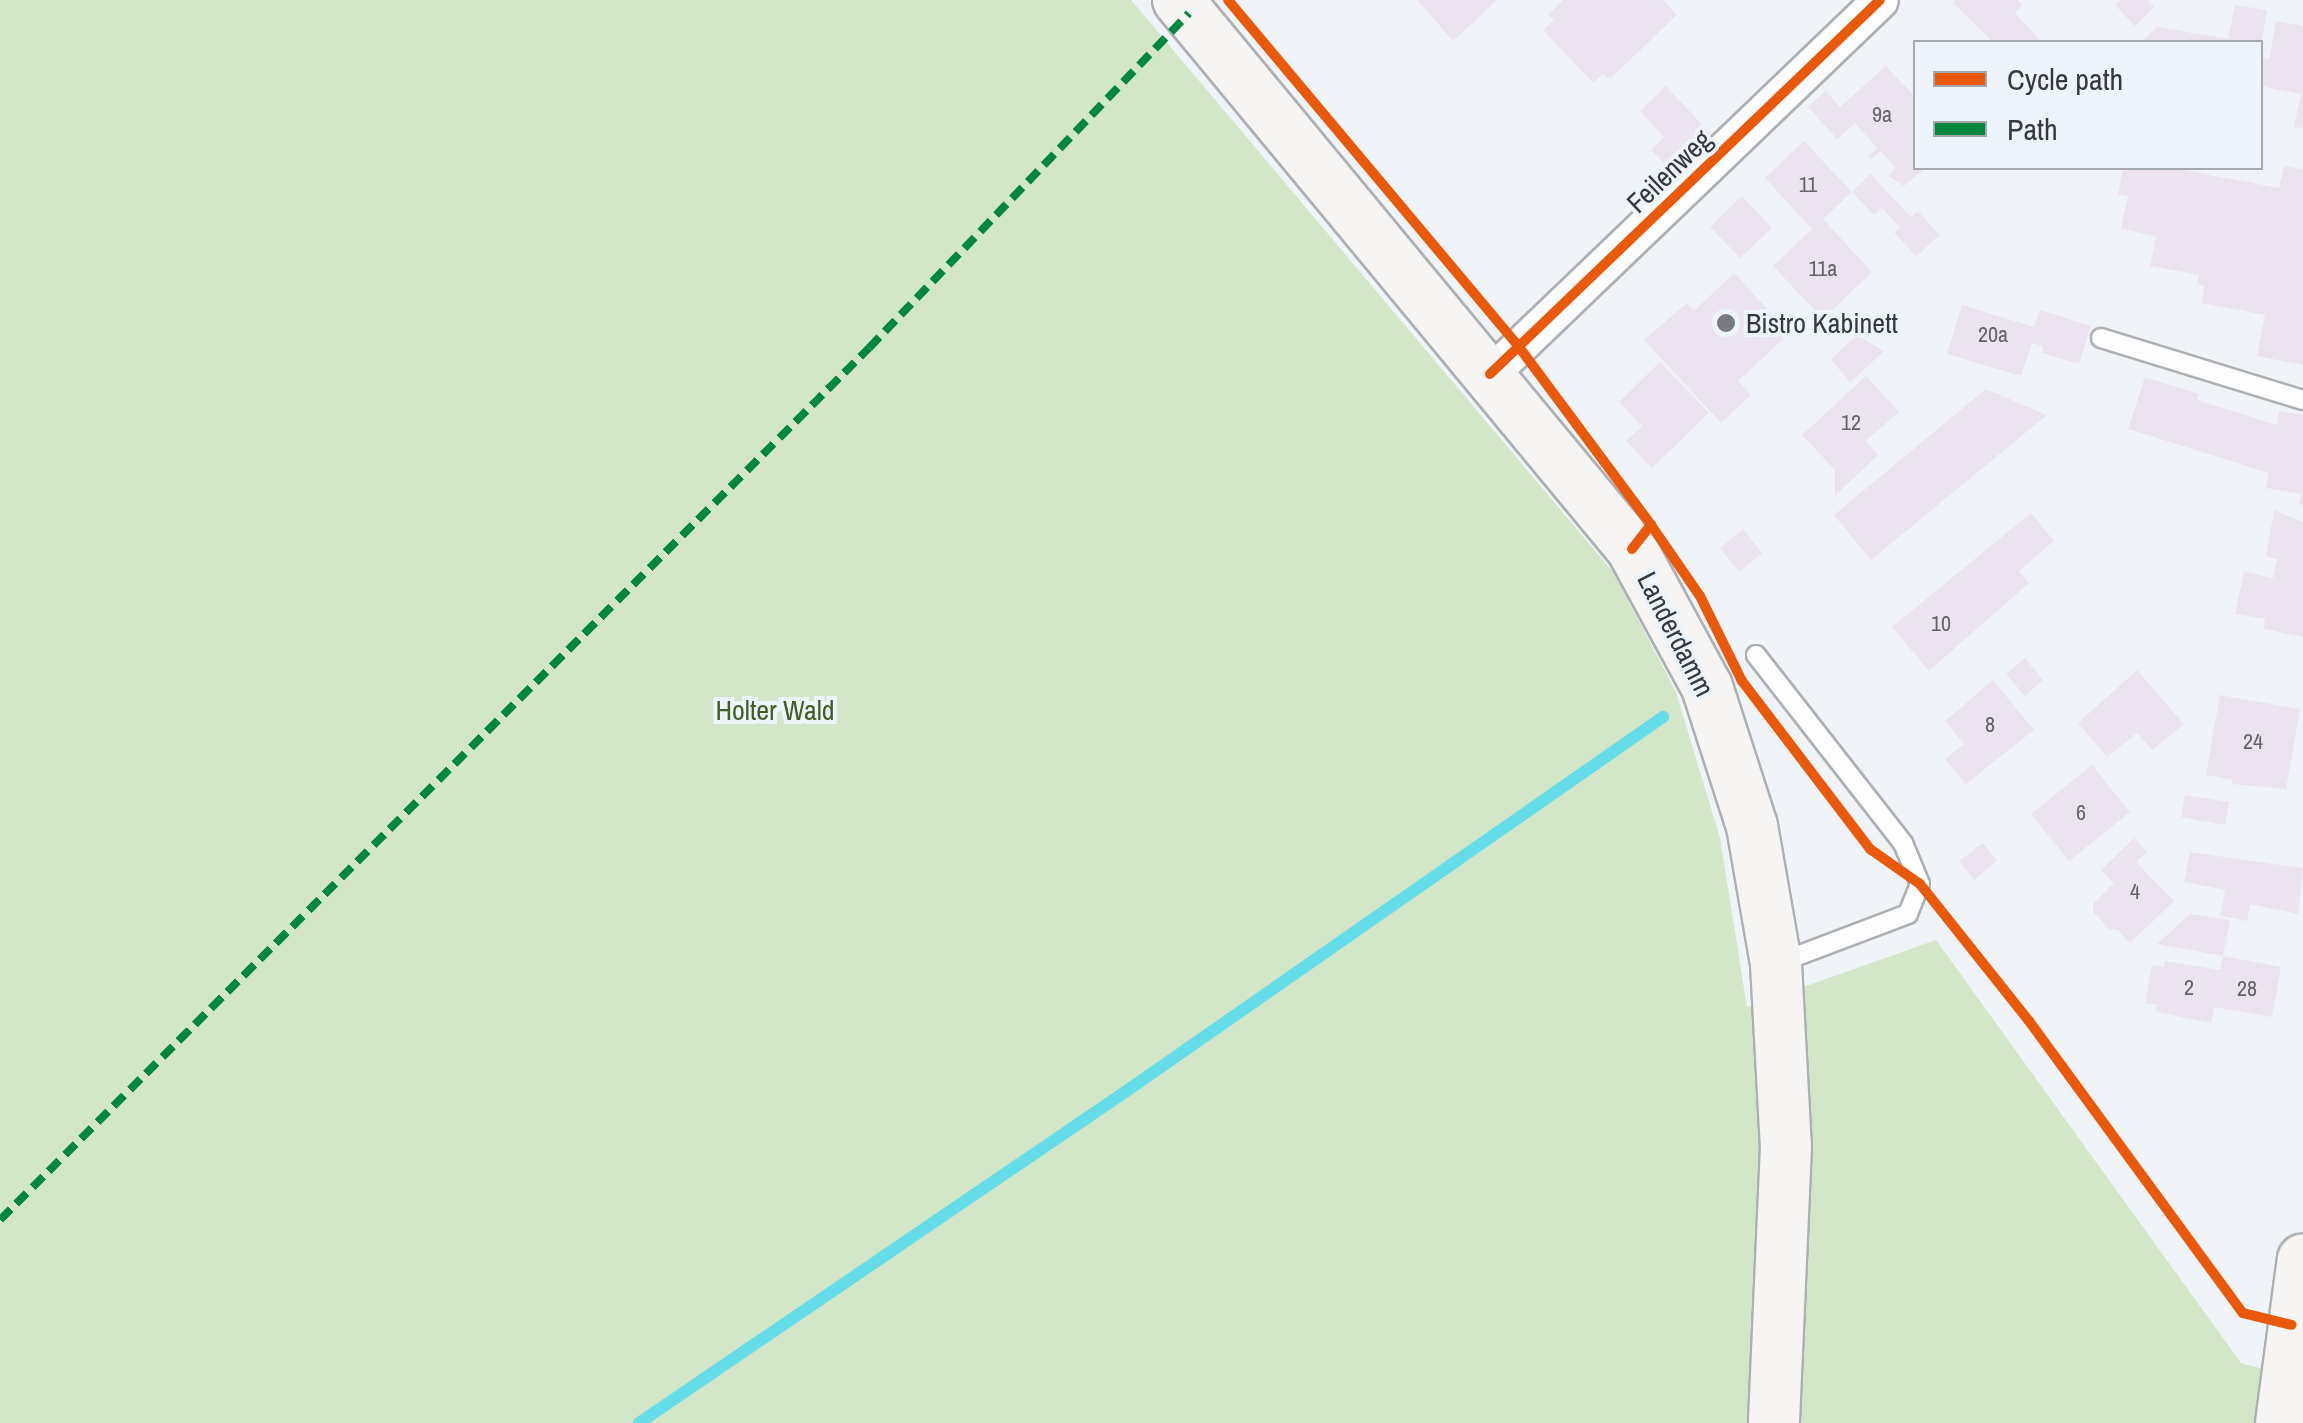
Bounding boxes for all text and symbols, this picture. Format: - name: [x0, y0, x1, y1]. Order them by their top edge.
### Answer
- legend: [1913, 40, 2263, 170]
- text: Cycle path: [2007, 59, 2123, 99]
- house number: 9a: [1872, 102, 1892, 128]
- text: Path: [2007, 109, 2058, 149]
- street label: Feilenweg: [1620, 123, 1718, 219]
- house number: 11: [1799, 172, 1817, 198]
- house number: 11a: [1809, 256, 1837, 282]
- place label: Bistro Kabinett: [1746, 306, 1898, 340]
- marker: Bistro Kabinett: [1715, 312, 1737, 334]
- house number: 20a: [1978, 322, 2008, 348]
- house number: 12: [1841, 410, 1861, 436]
- street label: Landerdamm: [1630, 566, 1722, 702]
- house number: 10: [1931, 611, 1951, 637]
- park label: Holter Wald: [715, 693, 835, 727]
- house number: 8: [1985, 712, 1995, 738]
- house number: 24: [2243, 729, 2263, 755]
- house number: 6: [2076, 800, 2086, 826]
- house number: 4: [2130, 879, 2140, 905]
- house number: 2: [2184, 975, 2194, 1001]
- house number: 28: [2237, 976, 2257, 1002]

